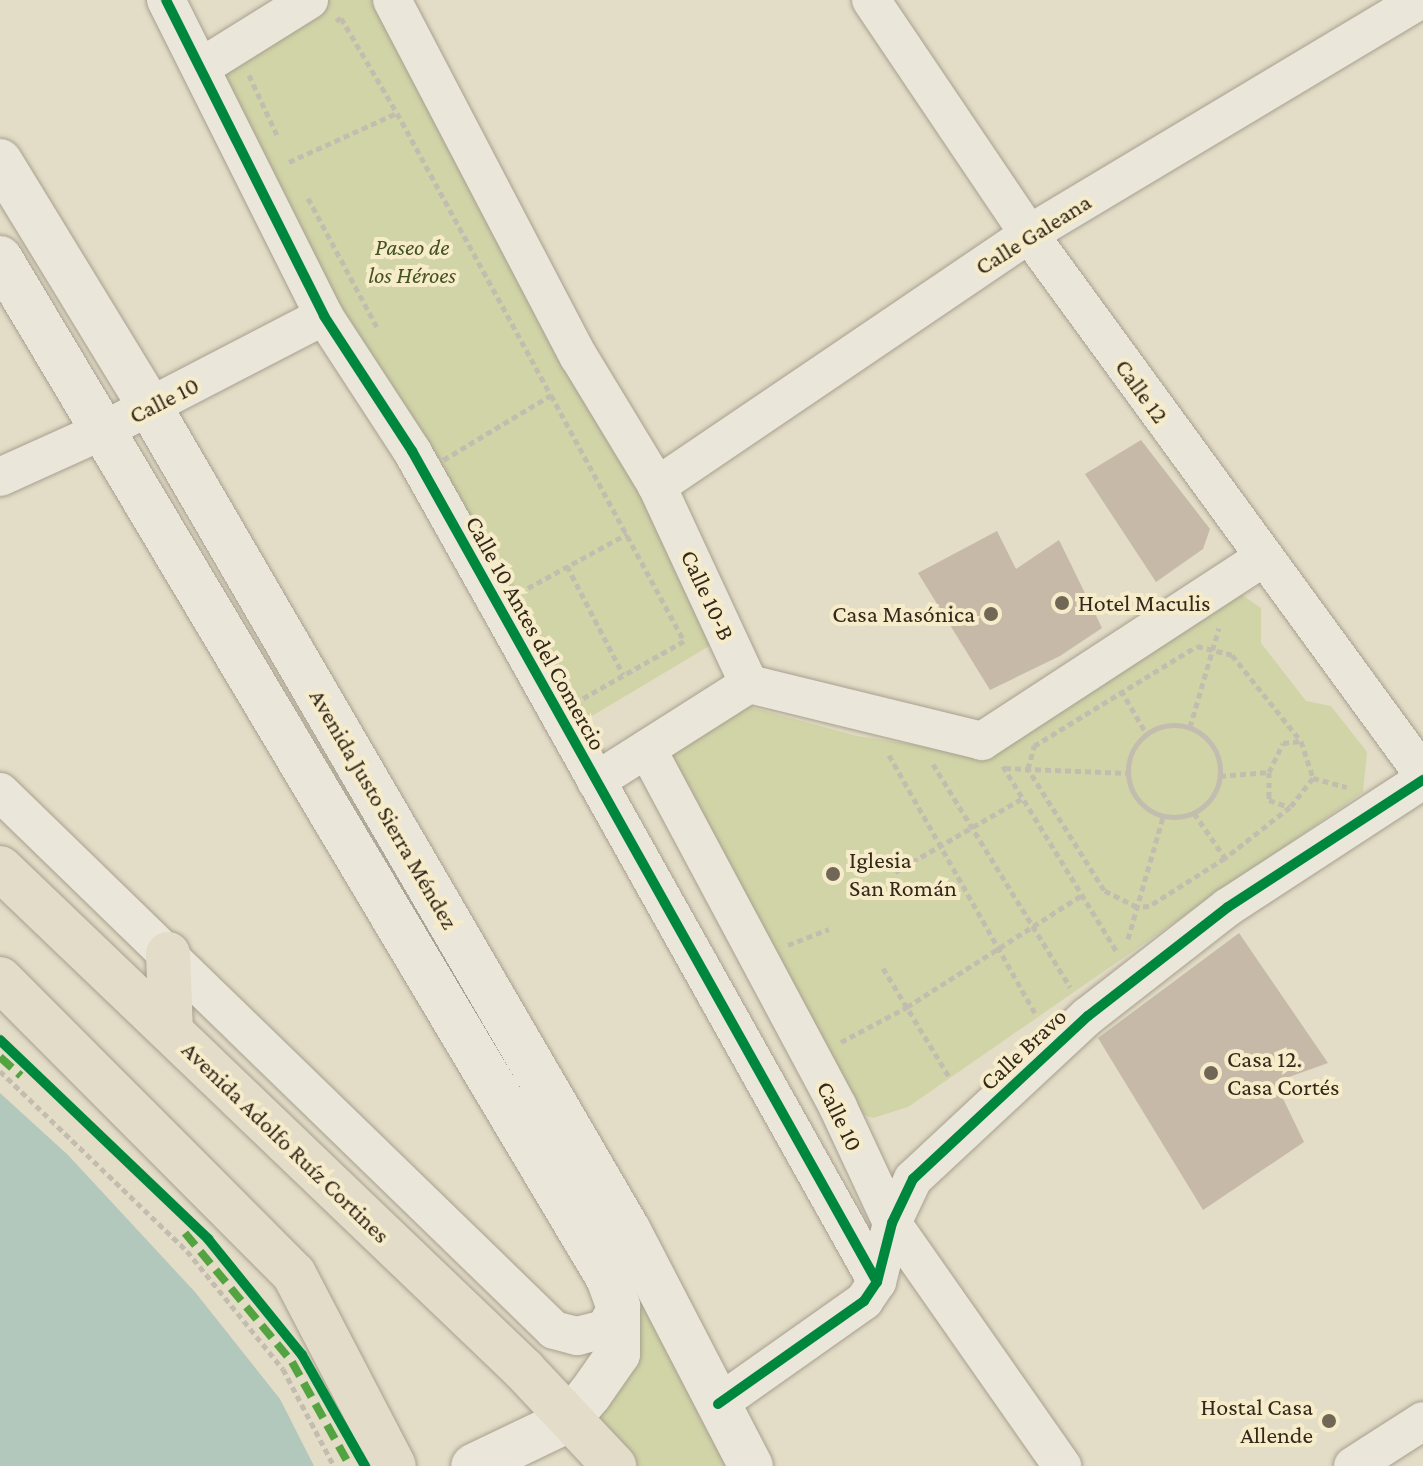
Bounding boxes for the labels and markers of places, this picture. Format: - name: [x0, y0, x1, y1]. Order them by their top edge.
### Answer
- place label: Hotel Maculis: [1078, 589, 1211, 617]
- marker: Hotel Maculis: [1053, 594, 1071, 612]
- place label: Casa Masónica: [832, 600, 975, 628]
- marker: Casa Masónica: [982, 605, 1000, 623]
- place label: Iglesia San Román: [849, 846, 957, 902]
- marker: Iglesia San Román: [824, 865, 842, 883]
- place label: Casa 12. Casa Cortés: [1227, 1045, 1339, 1101]
- marker: Casa 12. Casa Cortés: [1202, 1064, 1220, 1082]
- place label: Hostal Casa Allende: [1200, 1393, 1313, 1449]
- marker: Hostal Casa Allende: [1320, 1412, 1338, 1430]

